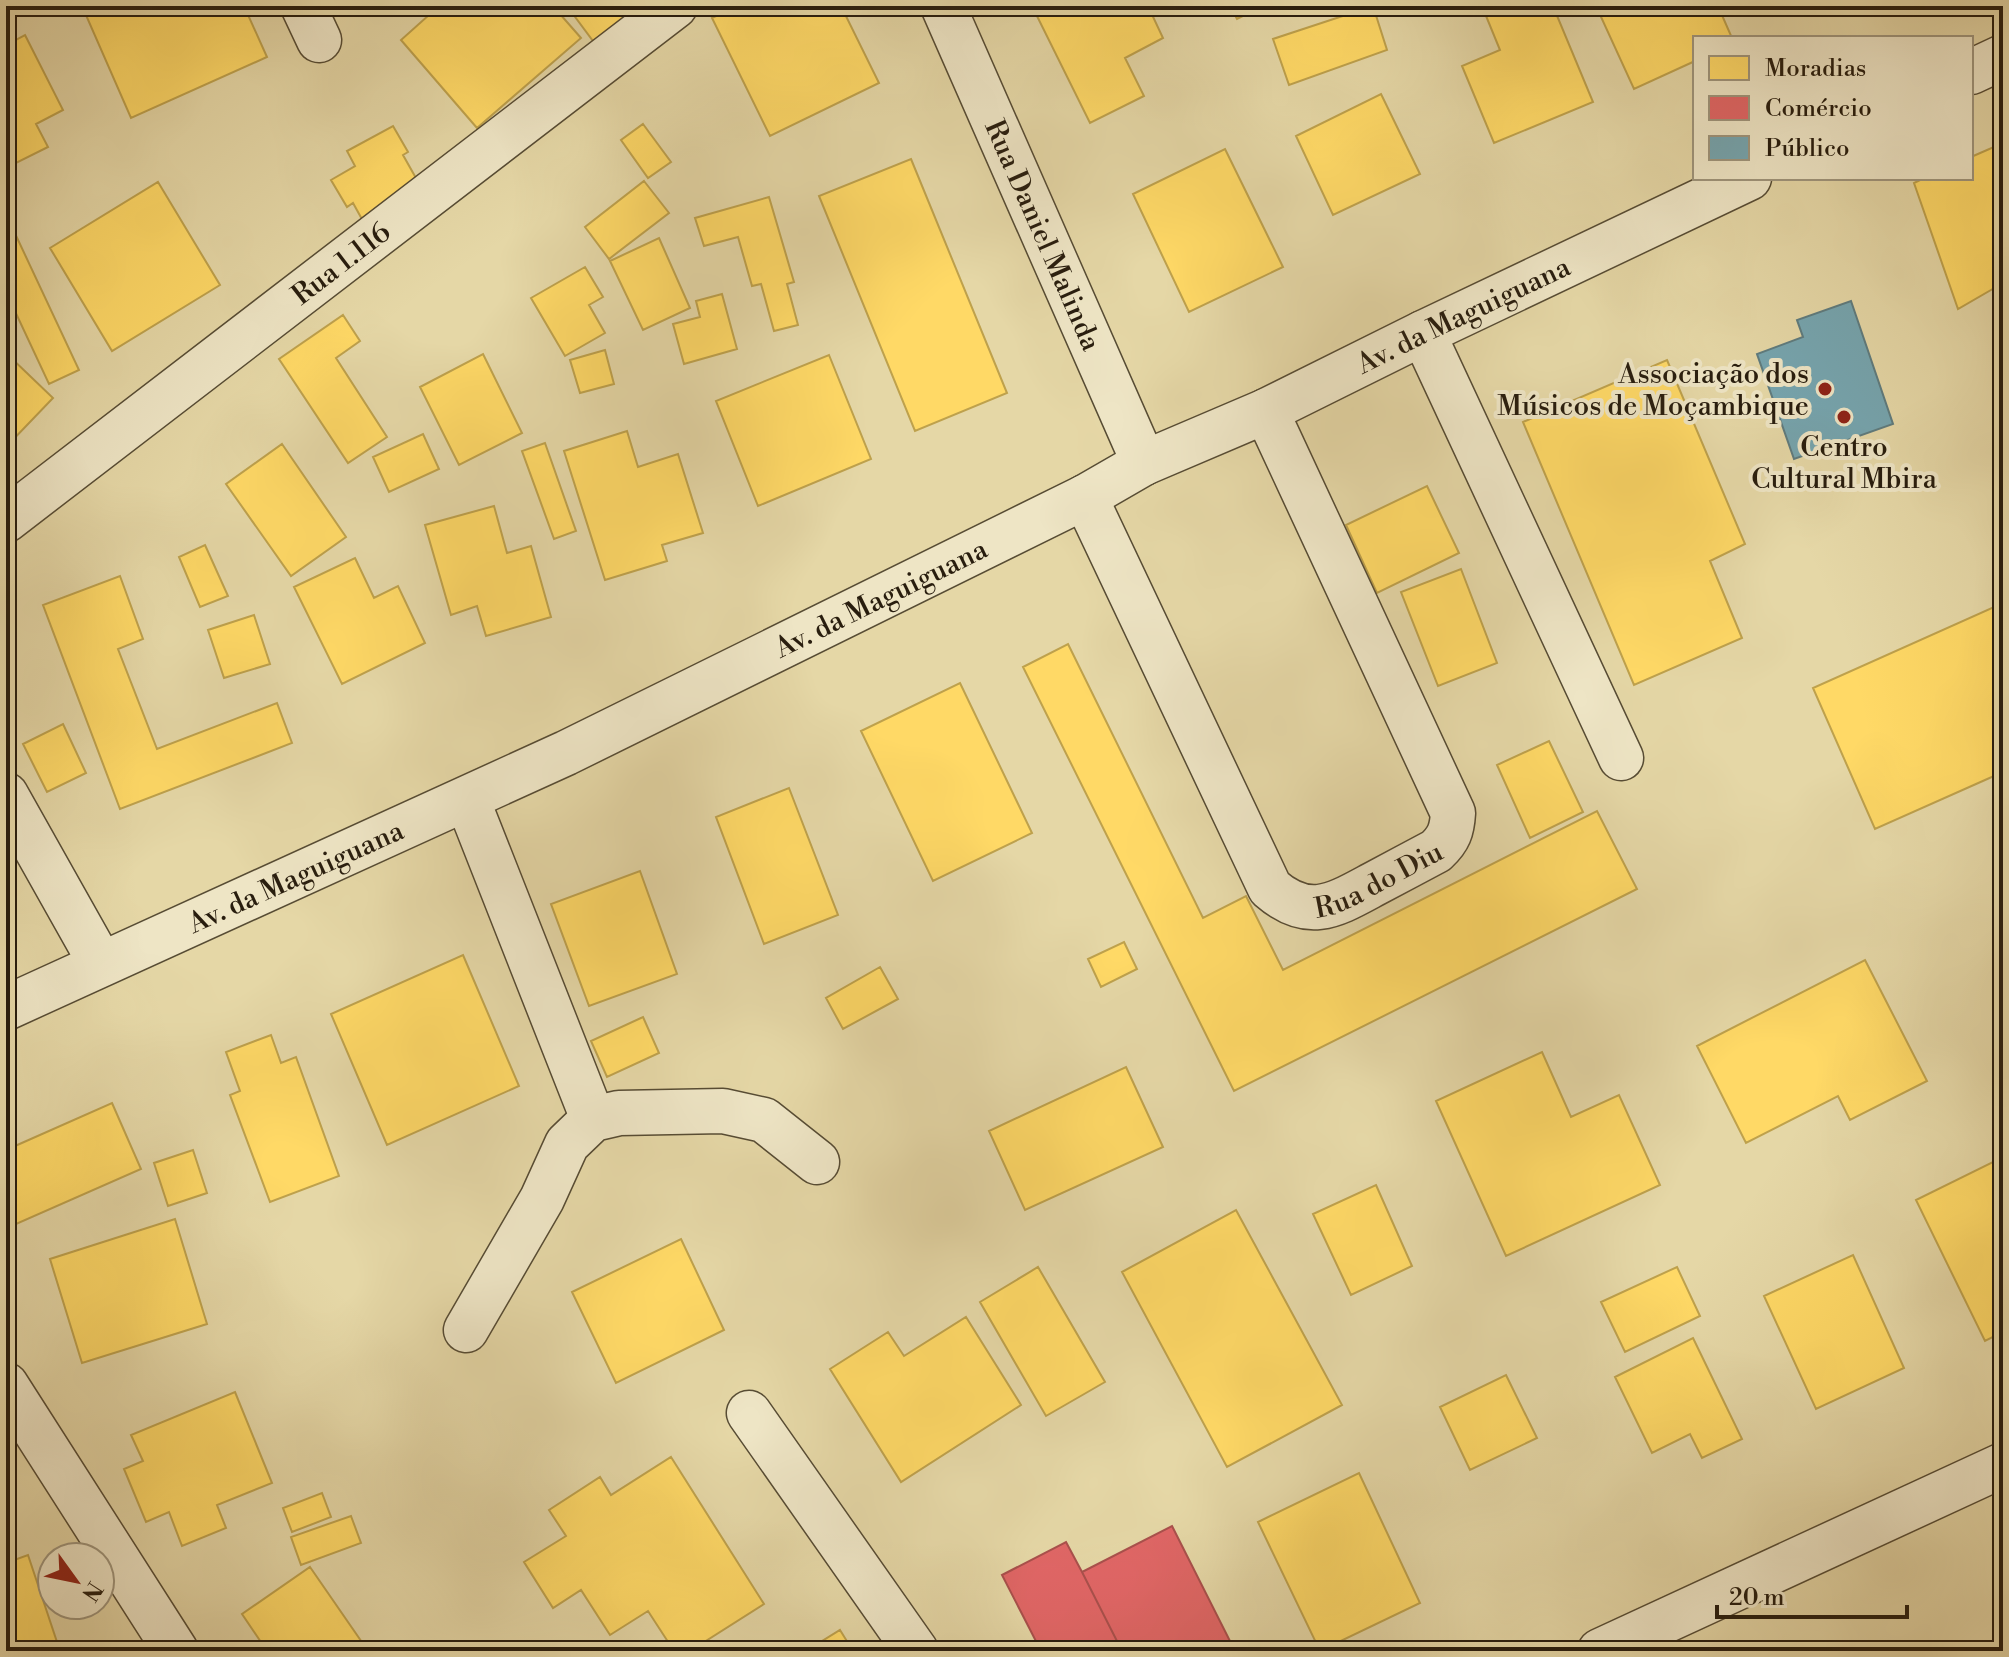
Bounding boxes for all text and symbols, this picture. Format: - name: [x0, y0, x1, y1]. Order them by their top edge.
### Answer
- legend: [1693, 36, 1973, 180]
- text: Moradias: [1765, 54, 1866, 84]
- text: Comércio: [1765, 94, 1872, 124]
- street label: Rua Daniel Malinda: [976, 115, 1109, 357]
- text: Público: [1765, 134, 1850, 164]
- street label: Rua 1.116: [285, 215, 398, 313]
- street label: Av. da Maguiguana: [1350, 249, 1577, 383]
- place label: Associação dos Músicos de Moçambique: [1497, 357, 1809, 424]
- marker: Associação dos Músicos de Moçambique: [1816, 380, 1834, 398]
- marker: Centro Cultural Mbira: [1835, 408, 1853, 426]
- place label: Centro Cultural Mbira: [1751, 430, 1938, 497]
- street label: Av. da Maguiguana: [768, 532, 994, 667]
- street label: Av. da Maguiguana: [182, 813, 410, 942]
- street label: Rua do Diu: [1311, 835, 1449, 927]
- north arrow: [36, 1541, 116, 1621]
- scale bar: [1717, 1569, 1907, 1619]
- text: N: [75, 1576, 108, 1606]
- text: 20 m: [1729, 1583, 1785, 1613]

